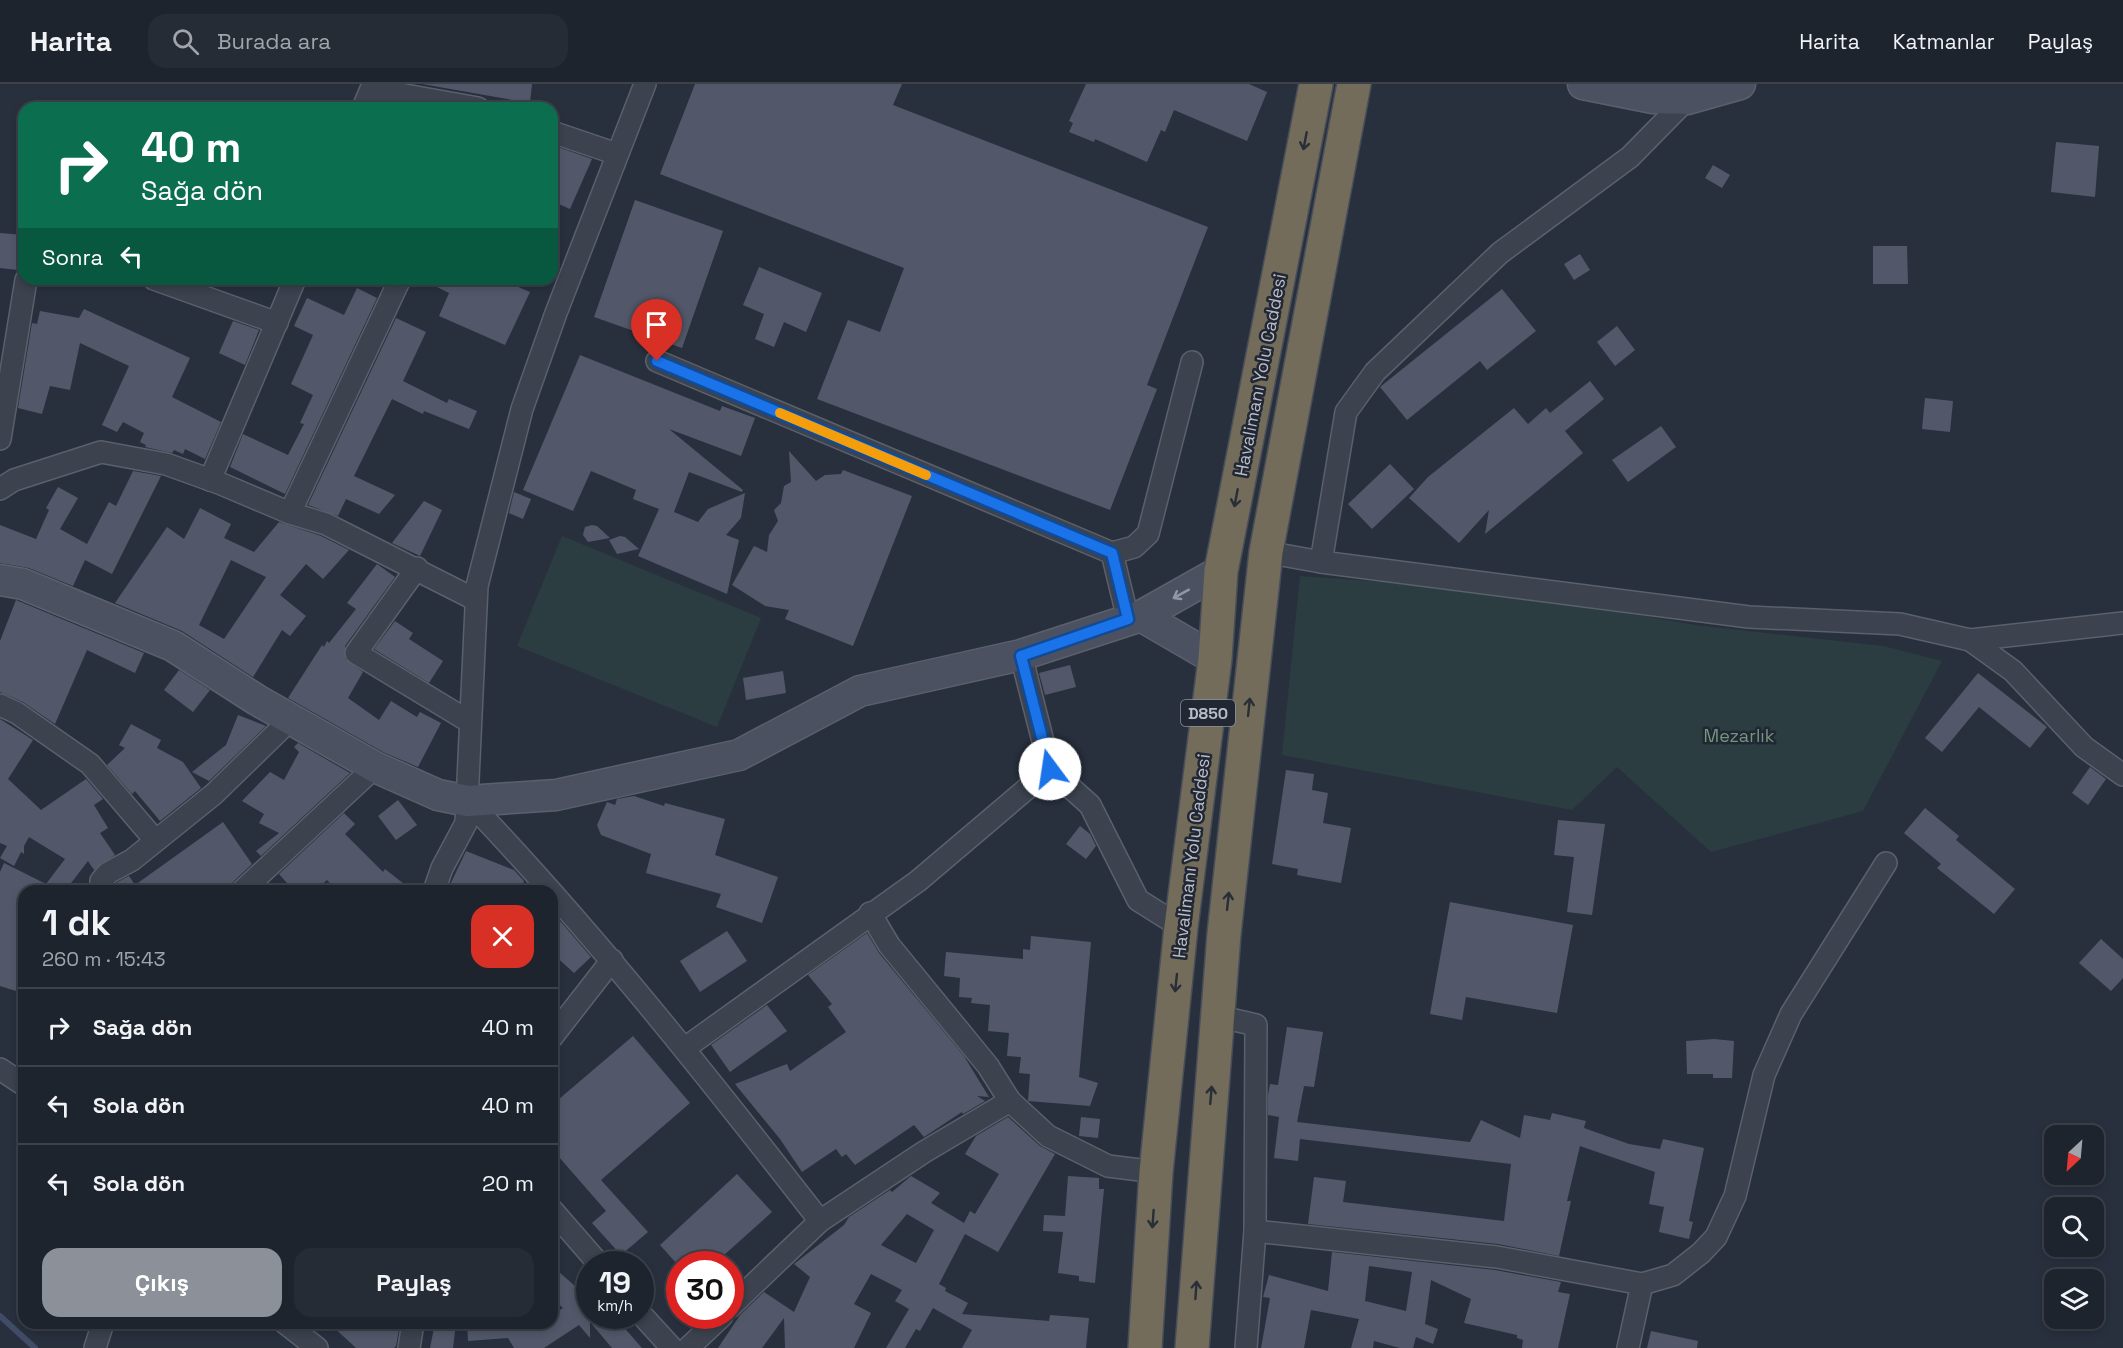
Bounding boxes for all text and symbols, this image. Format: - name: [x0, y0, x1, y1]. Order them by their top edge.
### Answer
- search box: [148, 14, 568, 68]
- text: Harita: [30, 23, 112, 59]
- icon: search: [169, 25, 202, 58]
- text: Burada ara: [217, 27, 331, 55]
- text: Harita: [1799, 28, 1860, 55]
- text: Katmanlar: [1893, 28, 1995, 55]
- text: Paylaş: [2028, 28, 2093, 55]
- text: 40 m: [141, 121, 241, 174]
- icon: right: [42, 126, 120, 204]
- one-way arrow: [1299, 131, 1310, 151]
- text: Sağa dön: [141, 173, 263, 208]
- icon: left: [115, 240, 148, 273]
- text: Sonra: [42, 243, 103, 271]
- street label: Havalimanı Yolu Caddesi: [1229, 272, 1291, 478]
- pin: [631, 299, 682, 361]
- icon: arrive: [640, 308, 673, 341]
- one-way arrow: [1230, 487, 1241, 507]
- one-way arrow: [1173, 588, 1190, 600]
- one-way arrow: [1244, 698, 1255, 718]
- road number: D850: [1181, 700, 1235, 726]
- park label: Mezarlık: [1704, 724, 1775, 747]
- position arrow: [1018, 737, 1082, 801]
- street label: Havalimanı Yolu Caddesi: [1167, 752, 1215, 960]
- one-way arrow: [1223, 891, 1234, 911]
- text: 1 dk: [42, 900, 111, 946]
- button: close: [471, 905, 534, 968]
- text: 260 m · 15:43: [42, 946, 165, 972]
- one-way arrow: [1170, 972, 1181, 992]
- icon: right: [42, 1011, 75, 1044]
- text: Sağa dön: [93, 1013, 192, 1041]
- text: 40 m: [482, 1013, 534, 1041]
- one-way arrow: [1206, 1086, 1217, 1106]
- icon: left: [42, 1089, 75, 1122]
- text: Sola dön: [93, 1091, 185, 1119]
- text: 40 m: [482, 1091, 534, 1119]
- north arrow: [2044, 1125, 2104, 1185]
- map controls: [2044, 1125, 2104, 1329]
- icon: left: [42, 1167, 75, 1200]
- text: Sola dön: [93, 1169, 185, 1197]
- text: 20 m: [482, 1169, 534, 1197]
- button: search: [2044, 1197, 2104, 1257]
- one-way arrow: [1147, 1208, 1158, 1228]
- button: Çıkış: [42, 1248, 282, 1317]
- button: Paylaş: [294, 1248, 534, 1317]
- speed limit sign: 30: [666, 1251, 744, 1329]
- text: 19: [599, 1263, 631, 1302]
- button: layers: [2044, 1269, 2104, 1329]
- one-way arrow: [1191, 1280, 1202, 1300]
- text: km/h: [597, 1296, 633, 1315]

